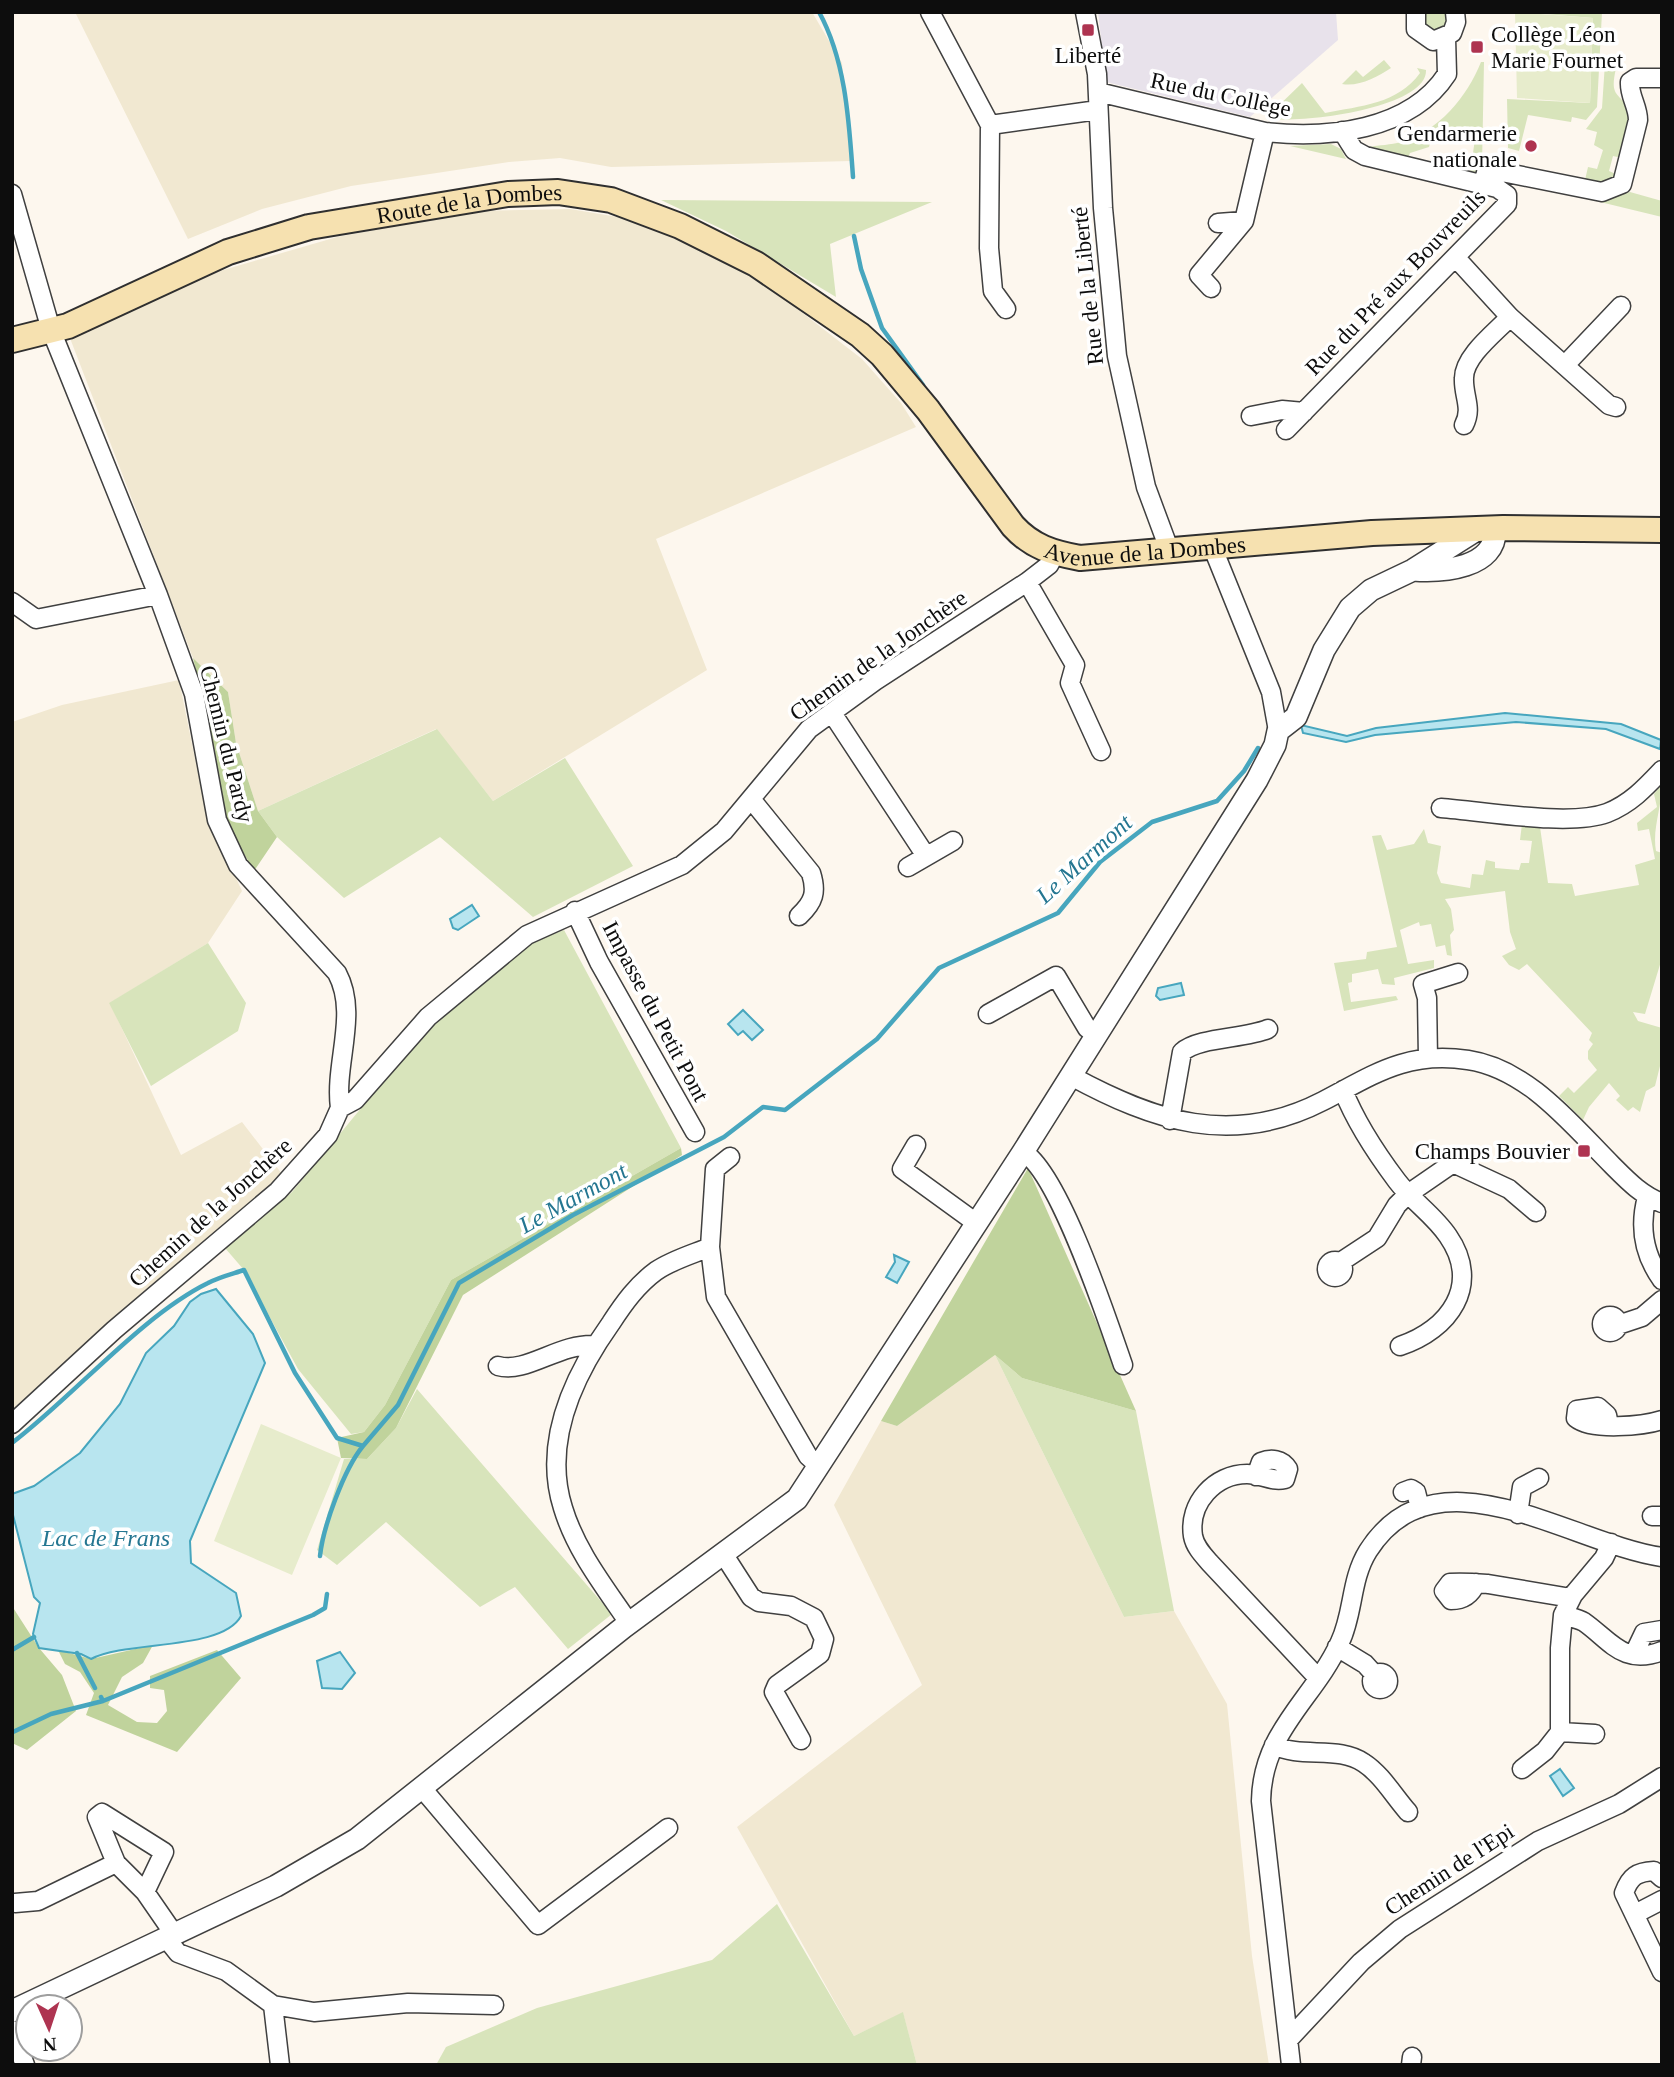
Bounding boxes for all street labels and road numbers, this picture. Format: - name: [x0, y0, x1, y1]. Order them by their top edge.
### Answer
- street label: Rue du Collège: [1148, 67, 1293, 122]
- street label: Route de la Dombes: [375, 180, 563, 229]
- street label: Rue du Pré aux Bouvreuils: [1300, 184, 1490, 380]
- street label: Rue de la Liberté: [1067, 206, 1108, 366]
- street label: Avenue de la Dombes: [1041, 532, 1247, 571]
- street label: Chemin de la Jonchère: [785, 585, 972, 726]
- street label: Chemin du Pardy: [195, 663, 258, 826]
- street label: Impasse du Petit Pont: [598, 917, 714, 1106]
- street label: Chemin de la Jonchère: [124, 1133, 297, 1292]
- street label: Chemin de l'Epi: [1380, 1818, 1518, 1920]

